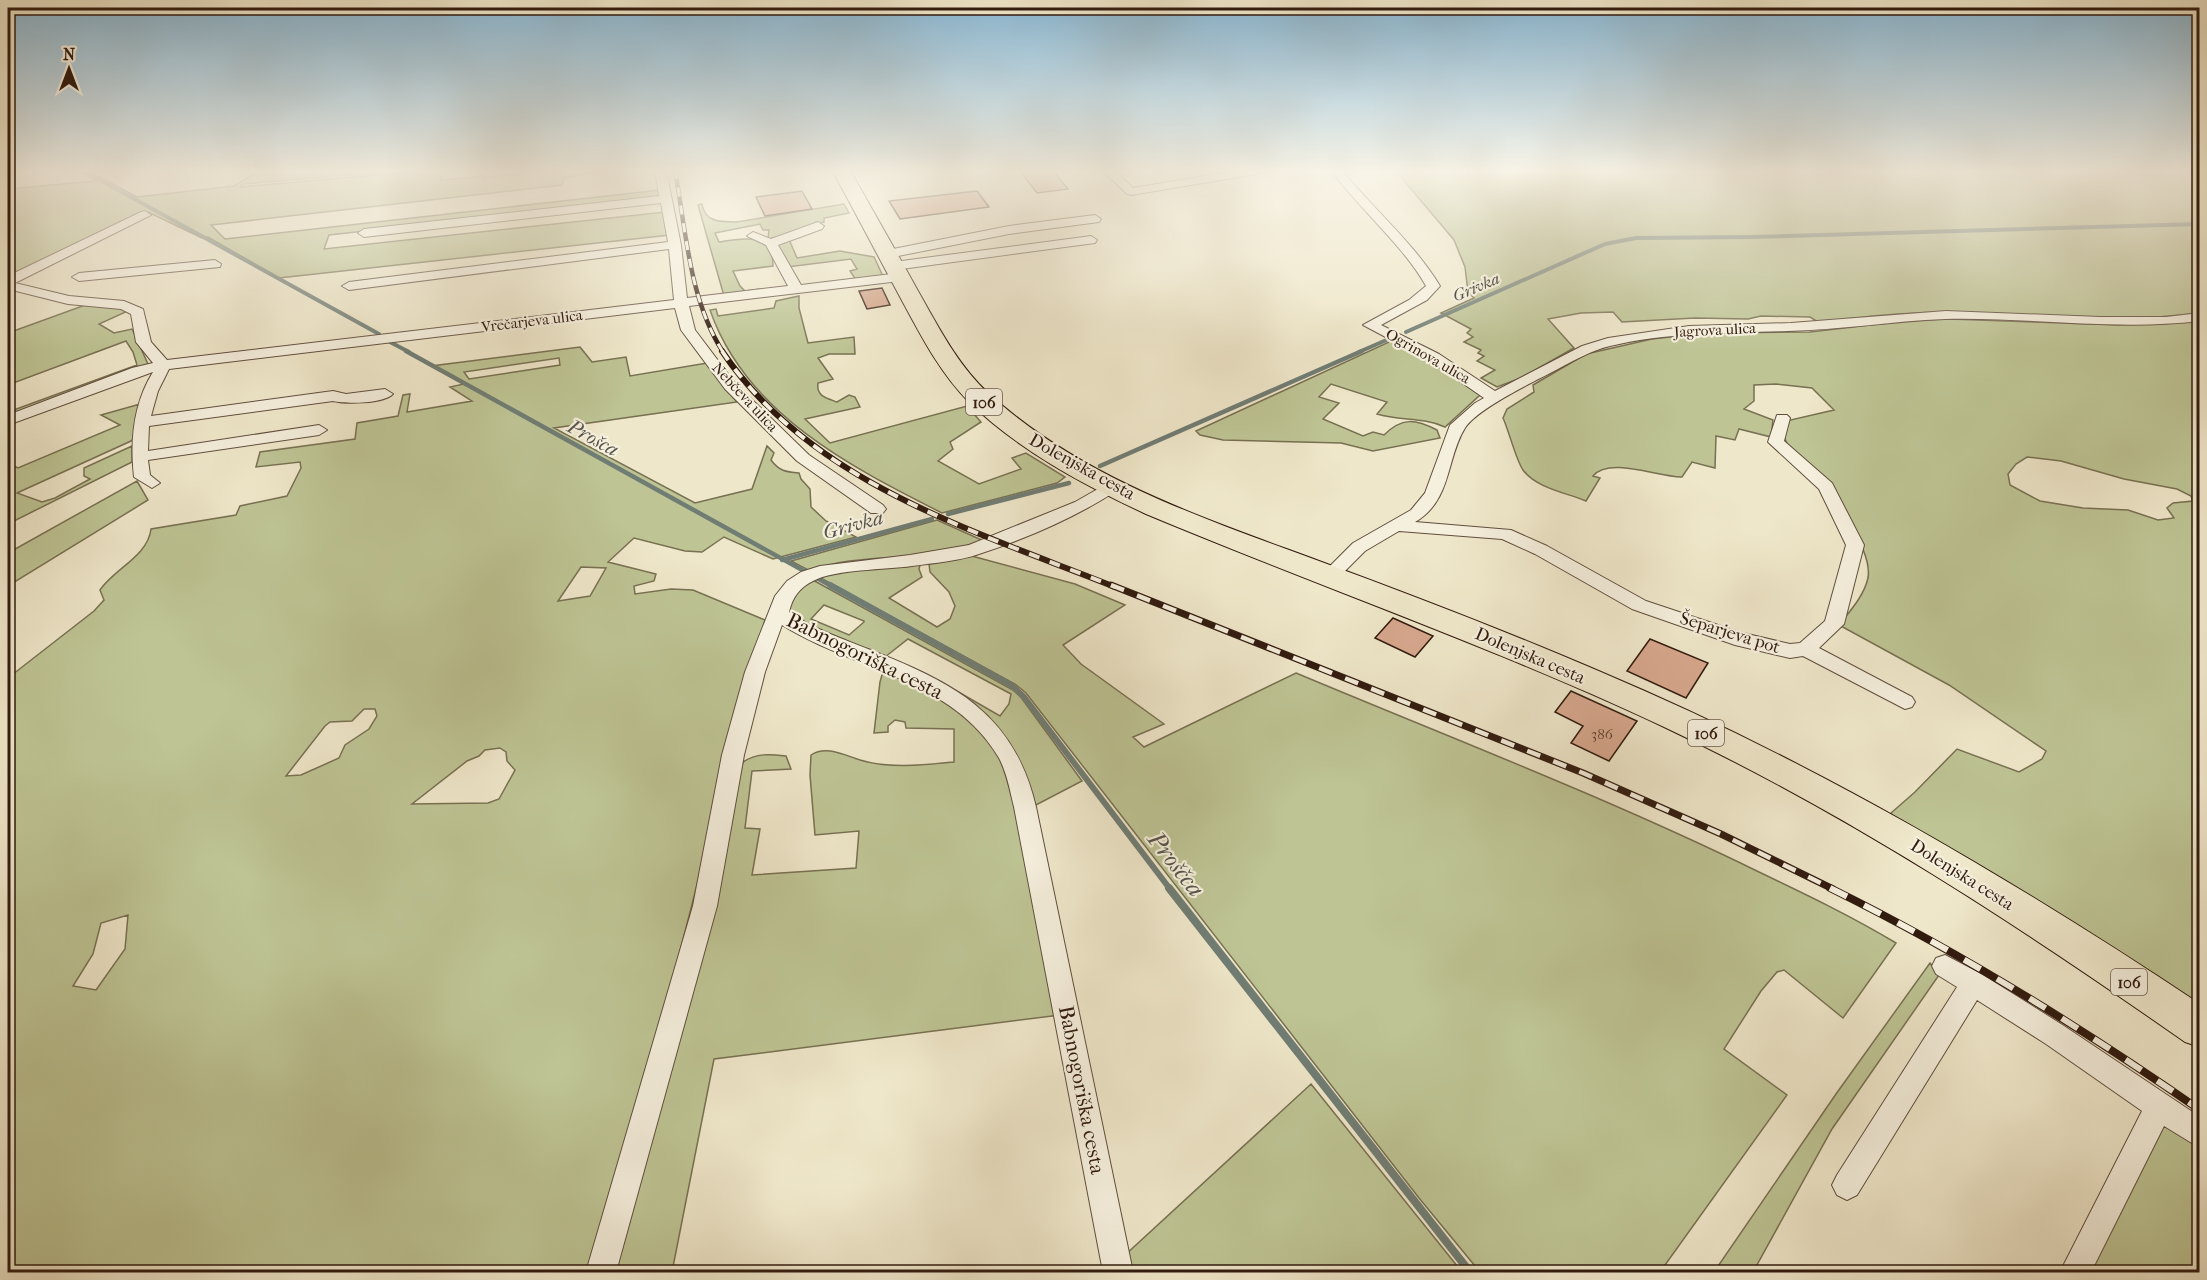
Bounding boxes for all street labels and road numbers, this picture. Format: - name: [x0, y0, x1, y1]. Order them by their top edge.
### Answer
- street label: Vrečarjeva ulica: [479, 306, 585, 336]
- street label: Jagrova ulica: [1673, 319, 1757, 341]
- street label: Ogrinova ulica: [1382, 325, 1474, 388]
- street label: Nebčeva ulica: [708, 359, 782, 436]
- road number: 106: [966, 389, 1002, 415]
- street label: Dolenjska cesta: [1025, 429, 1139, 505]
- street label: Šeparjeva pot: [1677, 606, 1784, 658]
- street label: Babnogoriška cesta: [783, 608, 947, 704]
- street label: Dolenjska cesta: [1472, 623, 1589, 689]
- road number: 106: [1688, 720, 1724, 746]
- street label: Dolenjska cesta: [1907, 835, 2018, 915]
- road number: 106: [2111, 969, 2147, 995]
- street label: Babnogoriška cesta: [1054, 1004, 1110, 1177]

